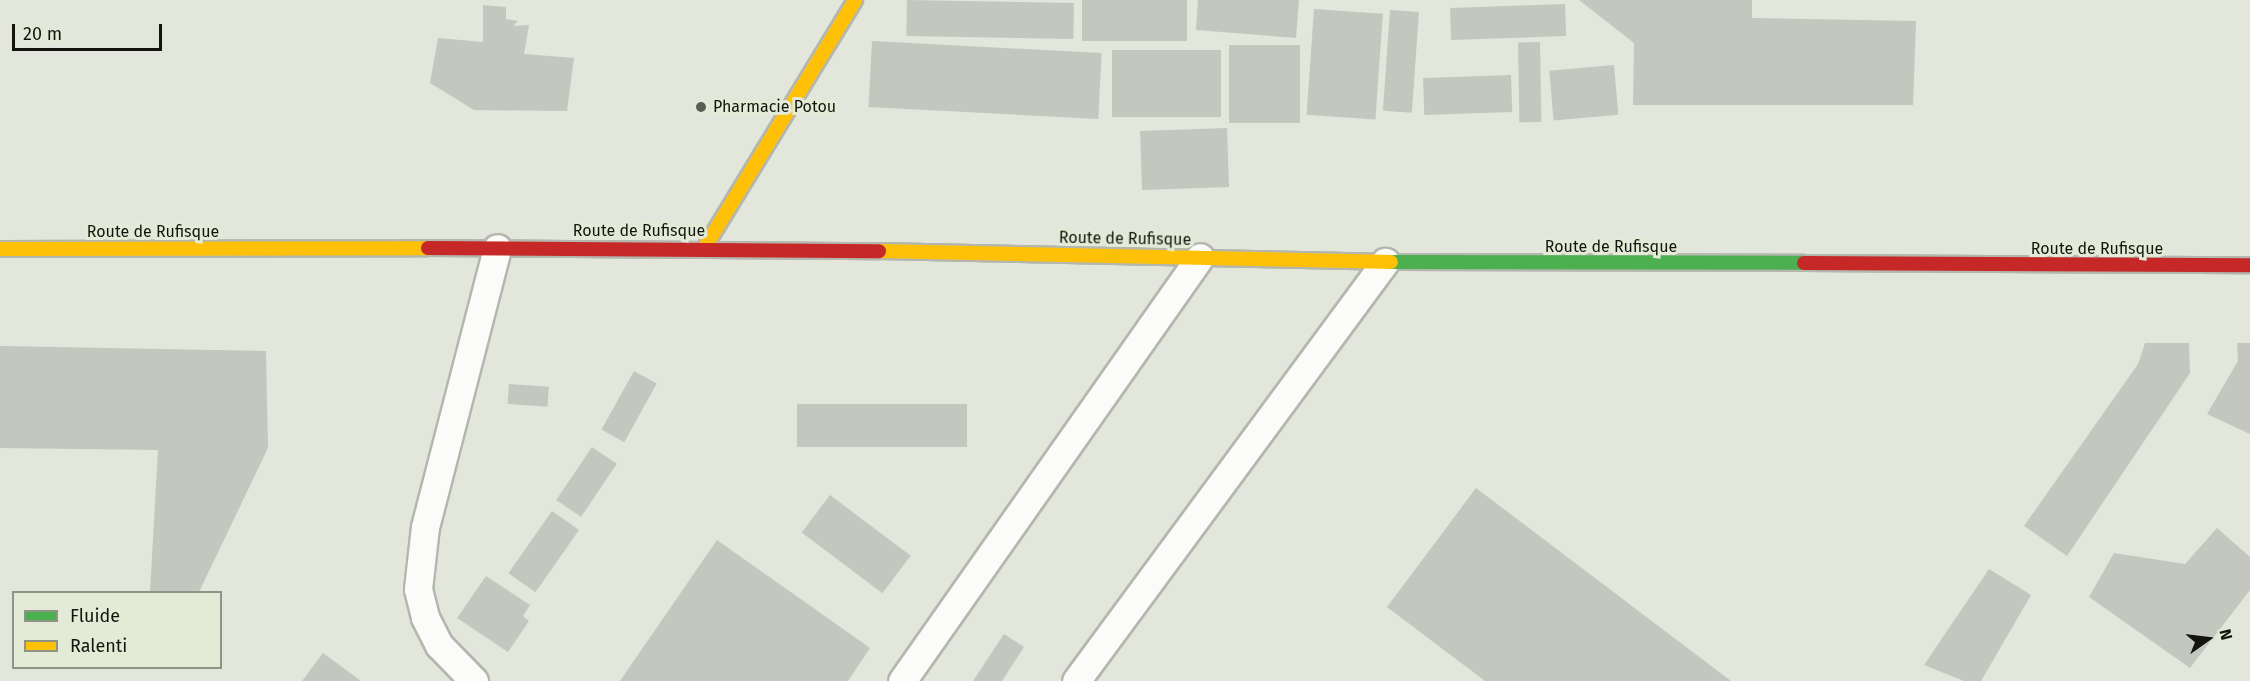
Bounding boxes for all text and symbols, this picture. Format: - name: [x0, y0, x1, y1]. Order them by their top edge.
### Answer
- scale bar: [15, 12, 165, 50]
- text: 20 m: [23, 23, 62, 45]
- place label: Pharmacie Potou: [713, 97, 836, 117]
- marker: Pharmacie Potou: [694, 100, 708, 114]
- street label: Route de Rufisque: [573, 221, 705, 241]
- street label: Route de Rufisque: [87, 222, 219, 242]
- street label: Route de Rufisque: [1059, 228, 1191, 250]
- street label: Route de Rufisque: [1545, 237, 1677, 257]
- street label: Route de Rufisque: [2031, 239, 2163, 259]
- legend: [12, 591, 222, 669]
- text: Fluide: [70, 605, 120, 627]
- north arrow: [2178, 609, 2238, 669]
- text: N: [2215, 627, 2236, 642]
- text: Ralenti: [70, 635, 127, 657]

